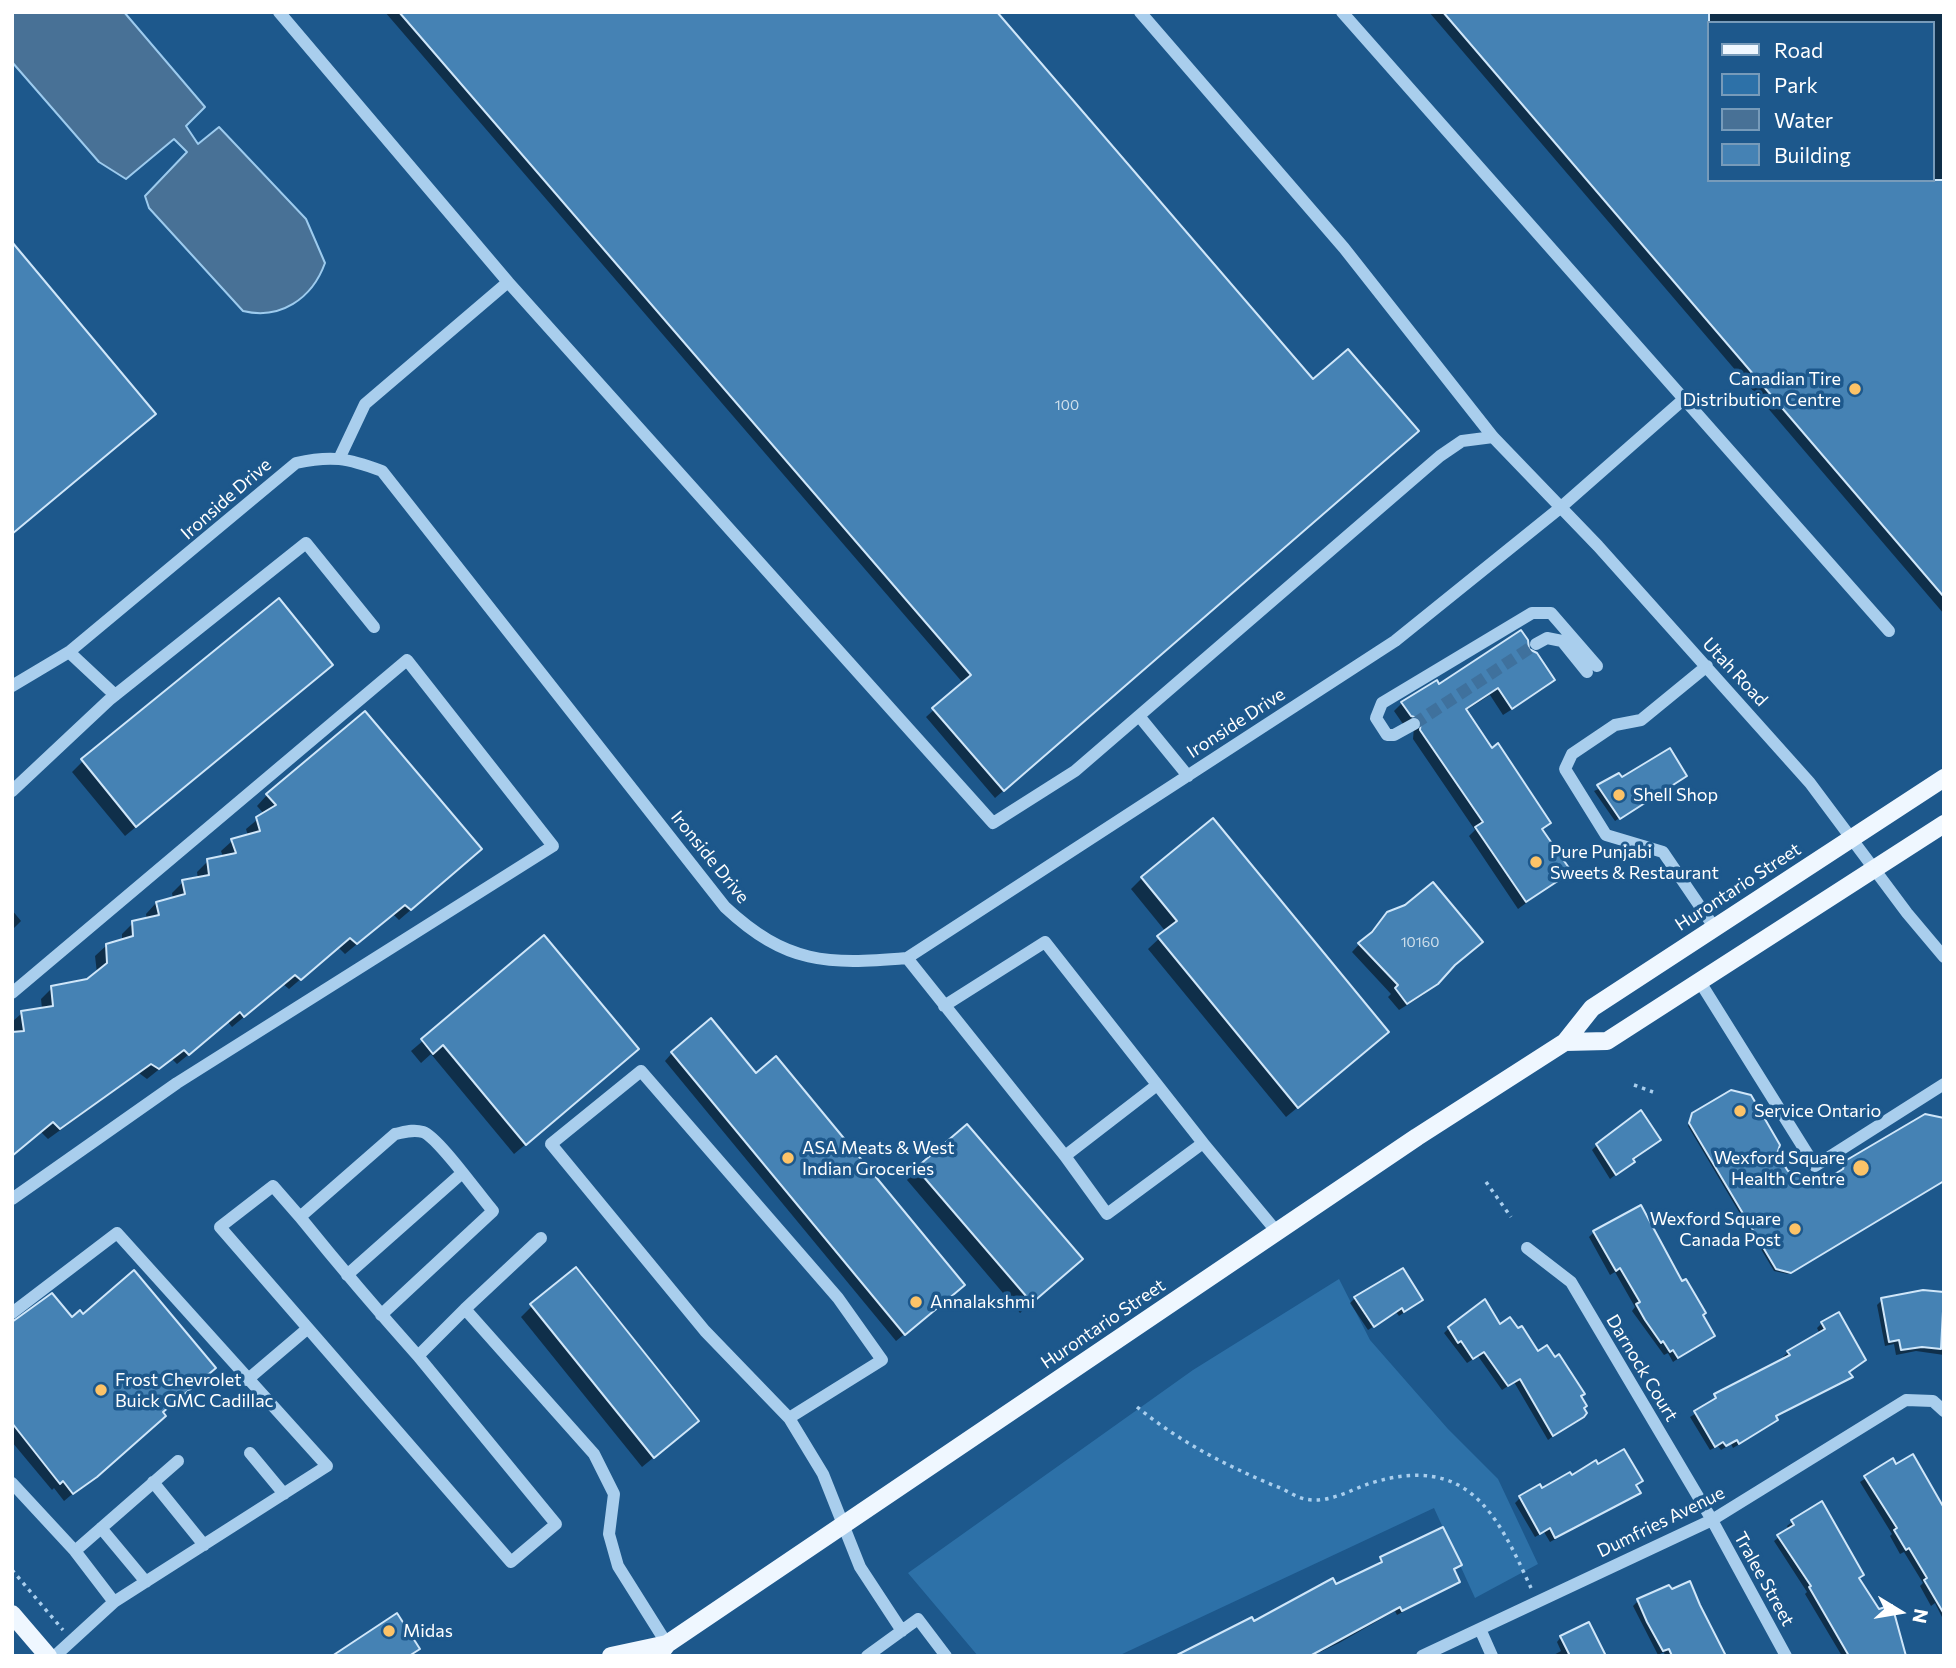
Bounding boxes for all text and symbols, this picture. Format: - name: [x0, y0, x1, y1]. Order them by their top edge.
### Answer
- legend: [1708, 21, 1935, 182]
- text: Road: [1774, 37, 1823, 62]
- text: Park: [1774, 72, 1818, 97]
- text: Water: [1774, 107, 1833, 132]
- text: Building: [1774, 142, 1851, 167]
- place label: Canadian Tire Distribution Centre: [1683, 368, 1841, 410]
- marker: Canadian Tire Distribution Centre: [1847, 381, 1863, 397]
- house number: 100: [1055, 397, 1079, 413]
- street label: Ironside Drive: [176, 454, 276, 544]
- street label: Utah Road: [1698, 633, 1772, 711]
- street label: Ironside Drive: [1183, 683, 1289, 763]
- place label: Shell Shop: [1633, 784, 1718, 806]
- marker: Shell Shop: [1611, 787, 1627, 803]
- street label: Ironside Drive: [666, 806, 754, 908]
- street label: Hurontario Street: [1671, 838, 1805, 936]
- place label: Pure Punjabi Sweets & Restaurant: [1550, 841, 1719, 884]
- marker: Pure Punjabi Sweets & Restaurant: [1528, 854, 1544, 870]
- house number: 10160: [1401, 934, 1439, 950]
- place label: Service Ontario: [1754, 1100, 1881, 1122]
- marker: Service Ontario: [1732, 1103, 1748, 1119]
- place label: ASA Meats & West Indian Groceries: [802, 1137, 955, 1180]
- place label: Wexford Square Health Centre: [1714, 1147, 1845, 1190]
- marker: ASA Meats & West Indian Groceries: [780, 1150, 796, 1166]
- marker: Wexford Square Health Centre: [1851, 1158, 1871, 1178]
- place label: Wexford Square Canada Post: [1650, 1208, 1781, 1250]
- marker: Wexford Square Canada Post: [1787, 1221, 1803, 1237]
- street label: Hurontario Street: [1037, 1274, 1169, 1374]
- place label: Annalakshmi: [930, 1291, 1035, 1313]
- marker: Annalakshmi: [908, 1294, 924, 1310]
- street label: Darnock Court: [1602, 1311, 1682, 1425]
- place label: Frost Chevrolet Buick GMC Cadillac: [115, 1369, 273, 1412]
- marker: Frost Chevrolet Buick GMC Cadillac: [93, 1382, 109, 1398]
- street label: Dumfries Avenue: [1594, 1482, 1728, 1562]
- street label: Tralee Street: [1729, 1528, 1799, 1630]
- north arrow: [1865, 1577, 1935, 1647]
- text: N: [1908, 1607, 1934, 1625]
- place label: Midas: [403, 1620, 453, 1642]
- marker: Midas: [381, 1623, 397, 1639]

